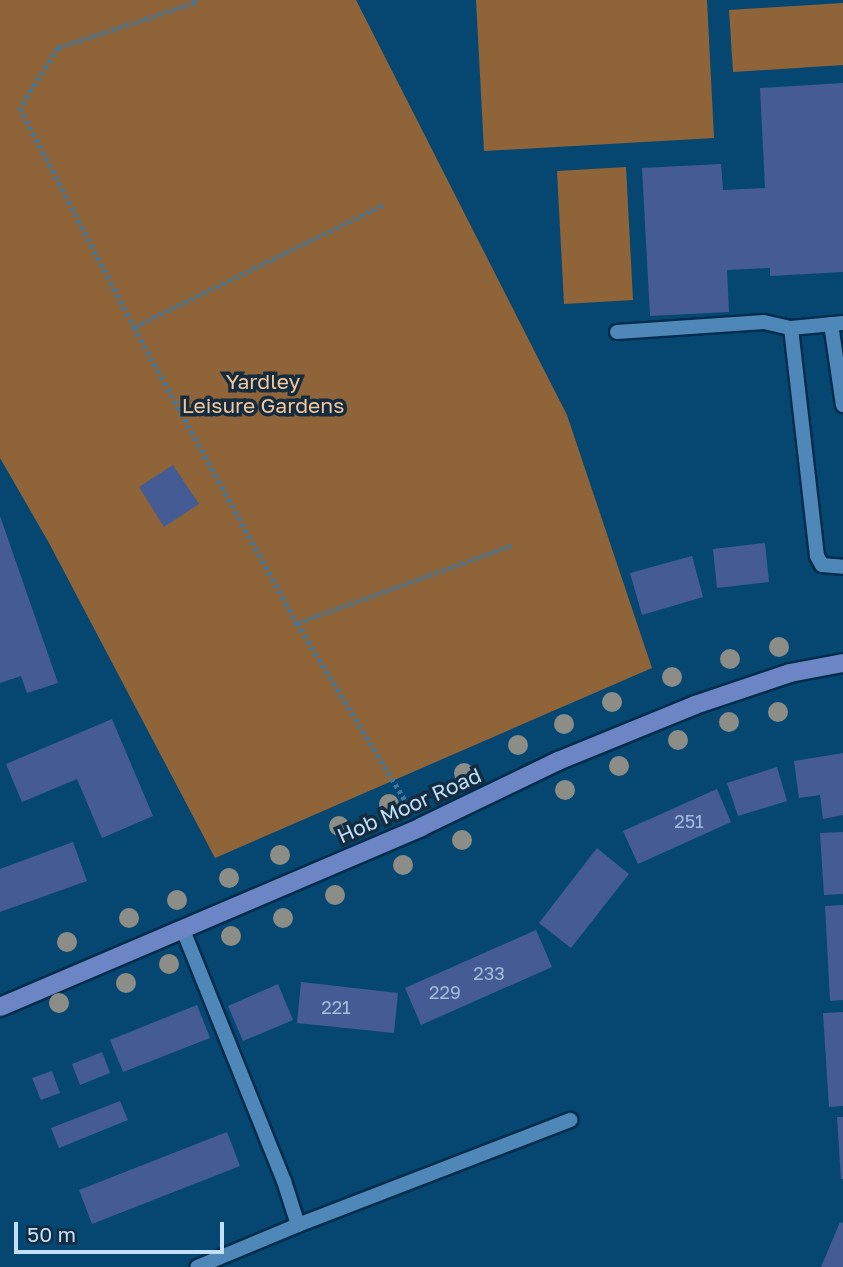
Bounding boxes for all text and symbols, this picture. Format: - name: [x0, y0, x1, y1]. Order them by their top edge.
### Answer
- park label: Yardley Leisure Gardens: [182, 368, 344, 418]
- street label: Hob Moor Road: [333, 762, 485, 848]
- house number: 251: [674, 810, 704, 832]
- house number: 233: [473, 962, 505, 984]
- house number: 229: [429, 981, 461, 1003]
- house number: 221: [321, 996, 351, 1018]
- scale bar: [18, 1208, 228, 1252]
- text: 50 m: [27, 1221, 76, 1247]

